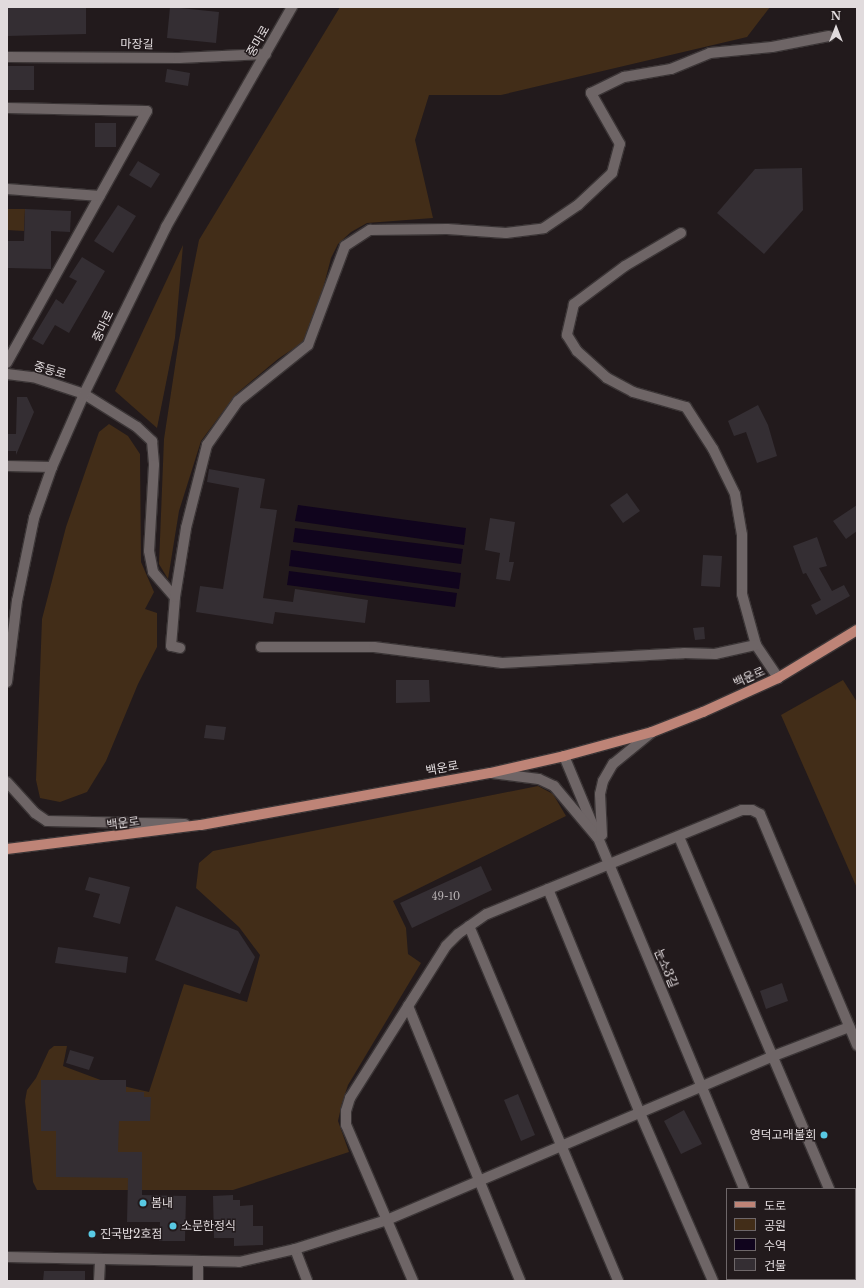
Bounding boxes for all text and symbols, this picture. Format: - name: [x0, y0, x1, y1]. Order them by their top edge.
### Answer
- north arrow: [816, 8, 856, 48]
- text: N: [831, 9, 841, 23]
- street label: 중마로: [243, 23, 273, 59]
- street label: 마장길: [120, 37, 154, 51]
- street label: 중마로: [89, 308, 117, 344]
- street label: 중동로: [32, 359, 68, 381]
- street label: 백운로: [731, 664, 767, 690]
- street label: 백운로: [424, 758, 460, 778]
- street label: 백운로: [106, 814, 140, 832]
- house number: 49-10: [432, 891, 460, 903]
- street label: 눈소3길: [651, 947, 681, 989]
- place label: 영덕고래불회: [750, 1128, 816, 1142]
- marker: 영덕고래불회: [819, 1130, 829, 1140]
- legend: [726, 1188, 856, 1280]
- place label: 봄내: [151, 1196, 173, 1210]
- marker: 봄내: [138, 1198, 148, 1208]
- text: 도로: [764, 1198, 786, 1213]
- text: 공원: [764, 1218, 786, 1233]
- place label: 소문한정식: [181, 1219, 236, 1233]
- marker: 소문한정식: [168, 1221, 178, 1231]
- place label: 진국밥2호점: [100, 1227, 163, 1241]
- marker: 진국밥2호점: [87, 1229, 97, 1239]
- text: 수역: [764, 1238, 786, 1253]
- text: 건물: [764, 1258, 786, 1273]

